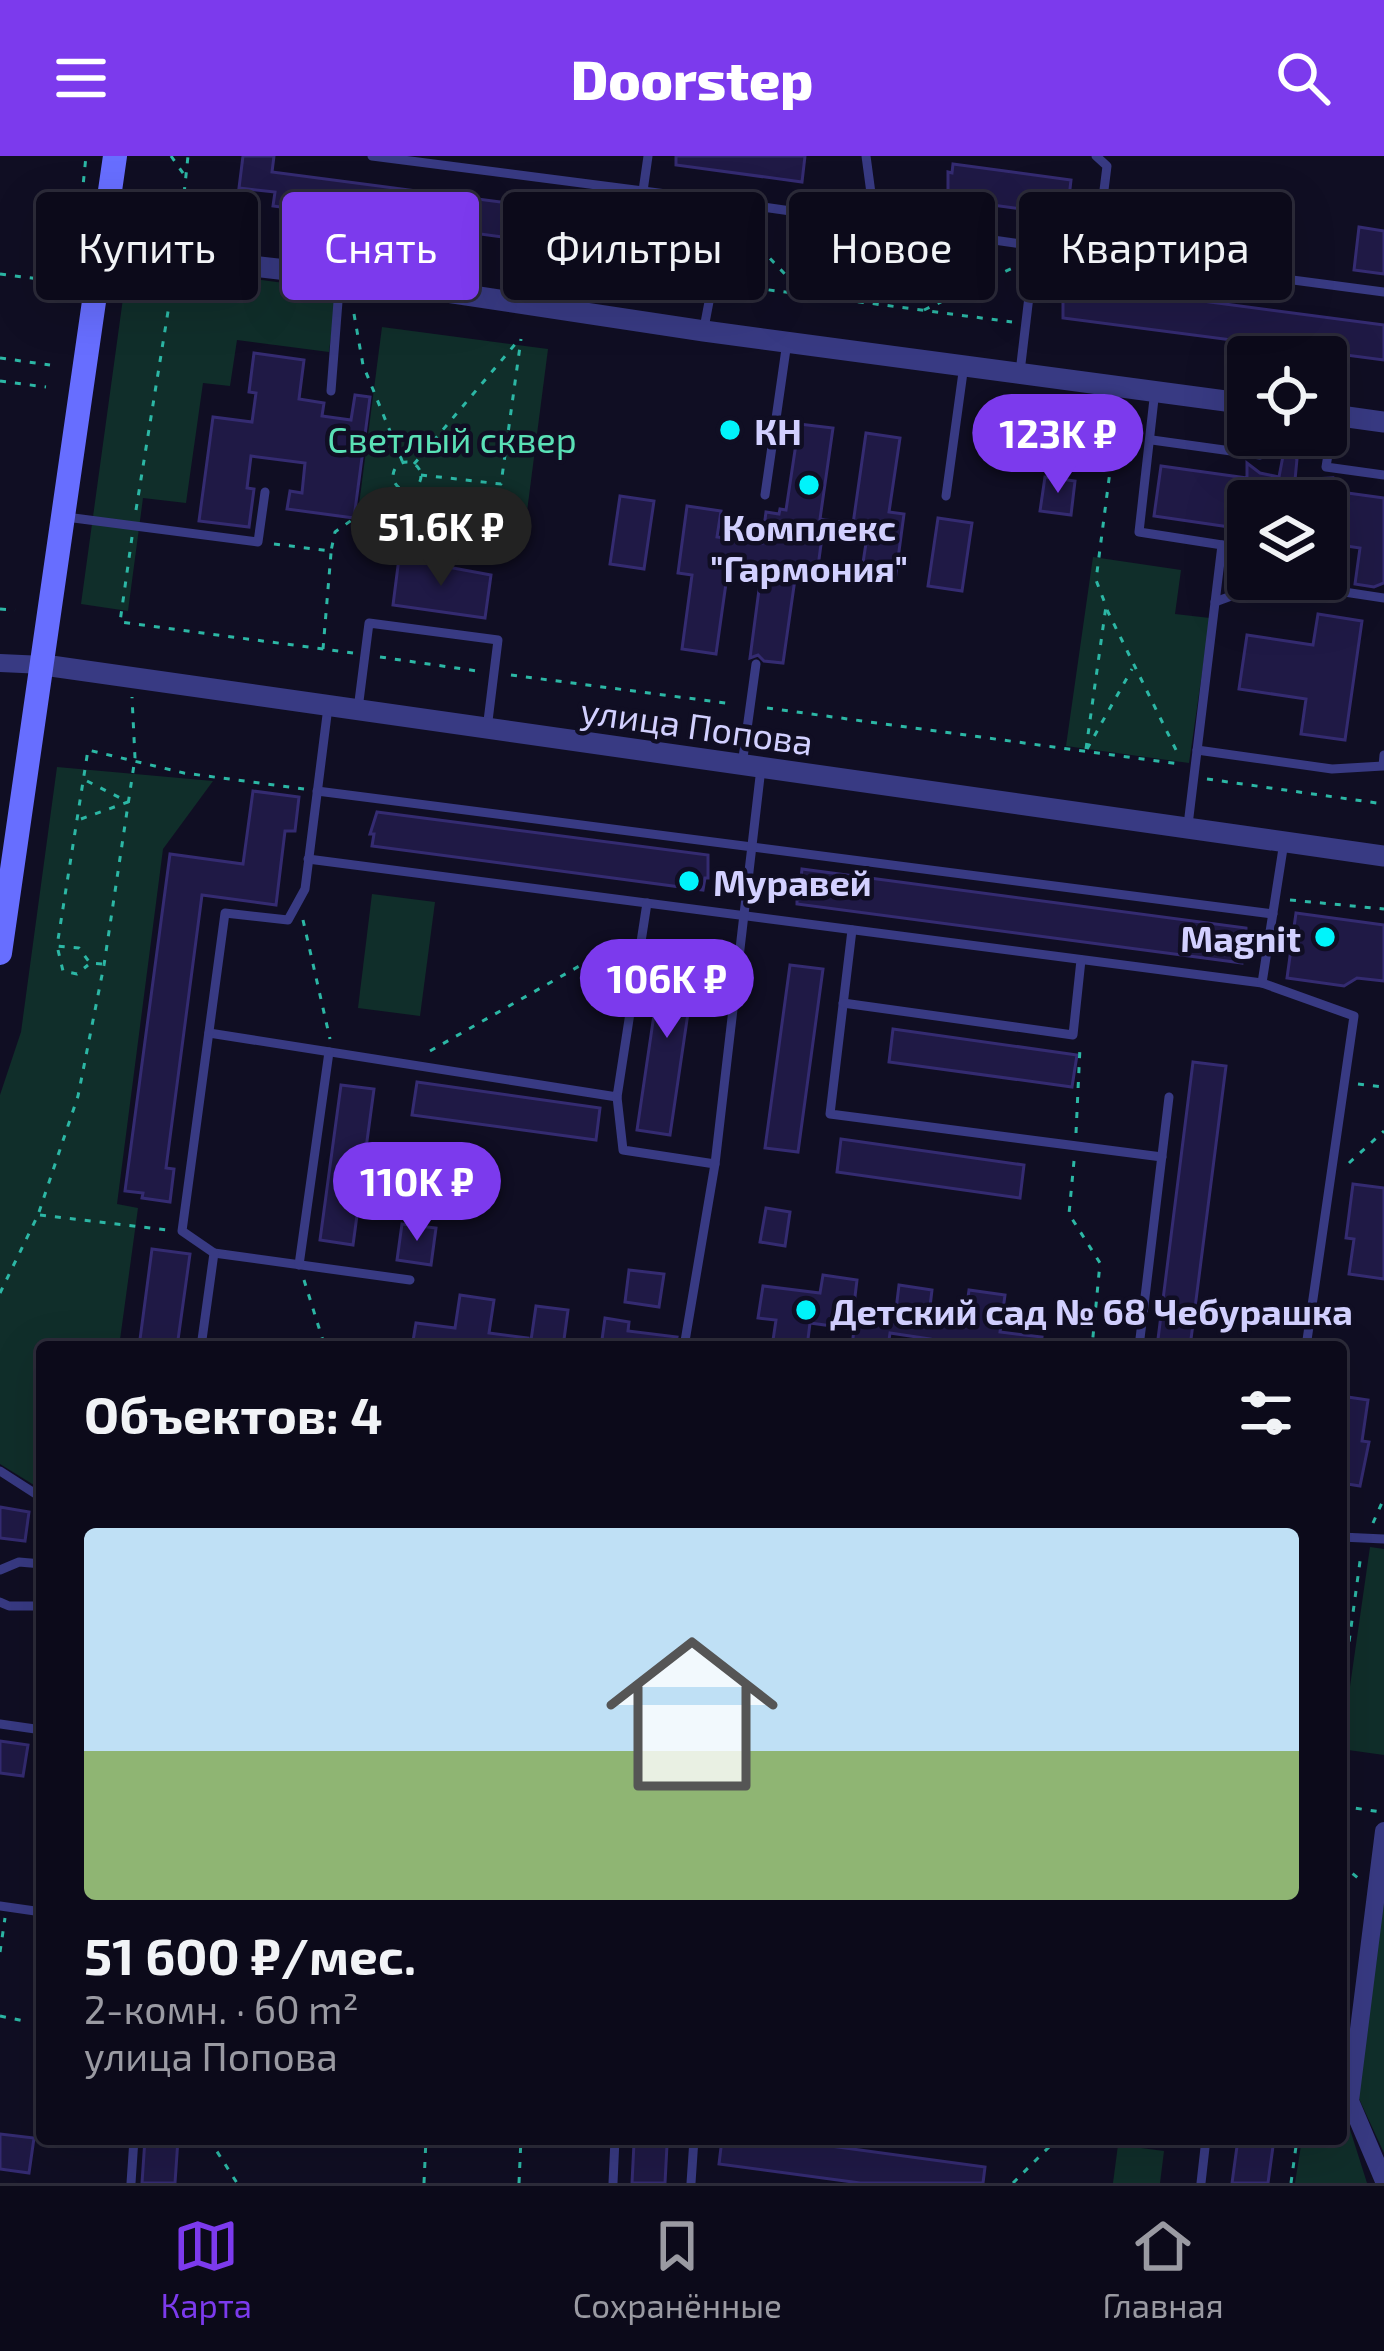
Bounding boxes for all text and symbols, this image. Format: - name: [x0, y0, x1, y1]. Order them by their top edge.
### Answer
- icon: menu: [48, 45, 114, 111]
- icon: search: [1270, 45, 1336, 111]
- text: Doorstep: [571, 46, 813, 111]
- chip: Купить: [36, 192, 258, 300]
- chip: Снять: [282, 192, 479, 300]
- chip: Фильтры: [503, 192, 765, 300]
- chip: Новое: [789, 192, 995, 300]
- chip: Квартира: [1019, 192, 1292, 300]
- map controls: [1227, 336, 1347, 600]
- button: locate: [1227, 336, 1347, 456]
- pin: 123K ₽: [960, 394, 1156, 496]
- place label: КН: [754, 409, 802, 452]
- text: 123K ₽: [999, 409, 1117, 456]
- park label: Светлый сквер: [327, 417, 577, 460]
- marker: КН: [717, 417, 743, 443]
- marker: Комплекс "Гармония": [796, 472, 822, 498]
- button: layers: [1227, 480, 1347, 600]
- pin: 51.6K ₽: [330, 487, 552, 589]
- text: 51.6K ₽: [378, 502, 504, 549]
- place label: Комплекс "Гармония": [710, 505, 908, 589]
- street label: улица Попова: [578, 687, 816, 764]
- place label: Муравей: [713, 860, 872, 904]
- marker: Муравей: [676, 868, 702, 894]
- place label: Magnit: [1180, 916, 1301, 959]
- marker: Magnit: [1312, 924, 1338, 950]
- pin: 106K ₽: [569, 939, 765, 1041]
- text: 106K ₽: [607, 954, 727, 1001]
- pin: 110K ₽: [319, 1142, 515, 1244]
- text: 110K ₽: [360, 1157, 474, 1204]
- place label: Детский сад № 68 Чебурашка: [830, 1289, 1353, 1333]
- marker: Детский сад № 68 Чебурашка: [793, 1297, 819, 1323]
- icon: filters: [1233, 1380, 1299, 1446]
- text: Объектов: 4: [84, 1383, 383, 1444]
- icon: home: [584, 1606, 800, 1822]
- text: 51 600 ₽/мес.: [84, 1924, 416, 1985]
- text: 2-комн. · 60 m²: [84, 1985, 359, 2032]
- text: улица Попова: [84, 2032, 338, 2079]
- tab: Карта: [160, 2213, 252, 2325]
- tab: Сохранённые: [573, 2213, 782, 2325]
- tab: Главная: [1103, 2213, 1224, 2325]

